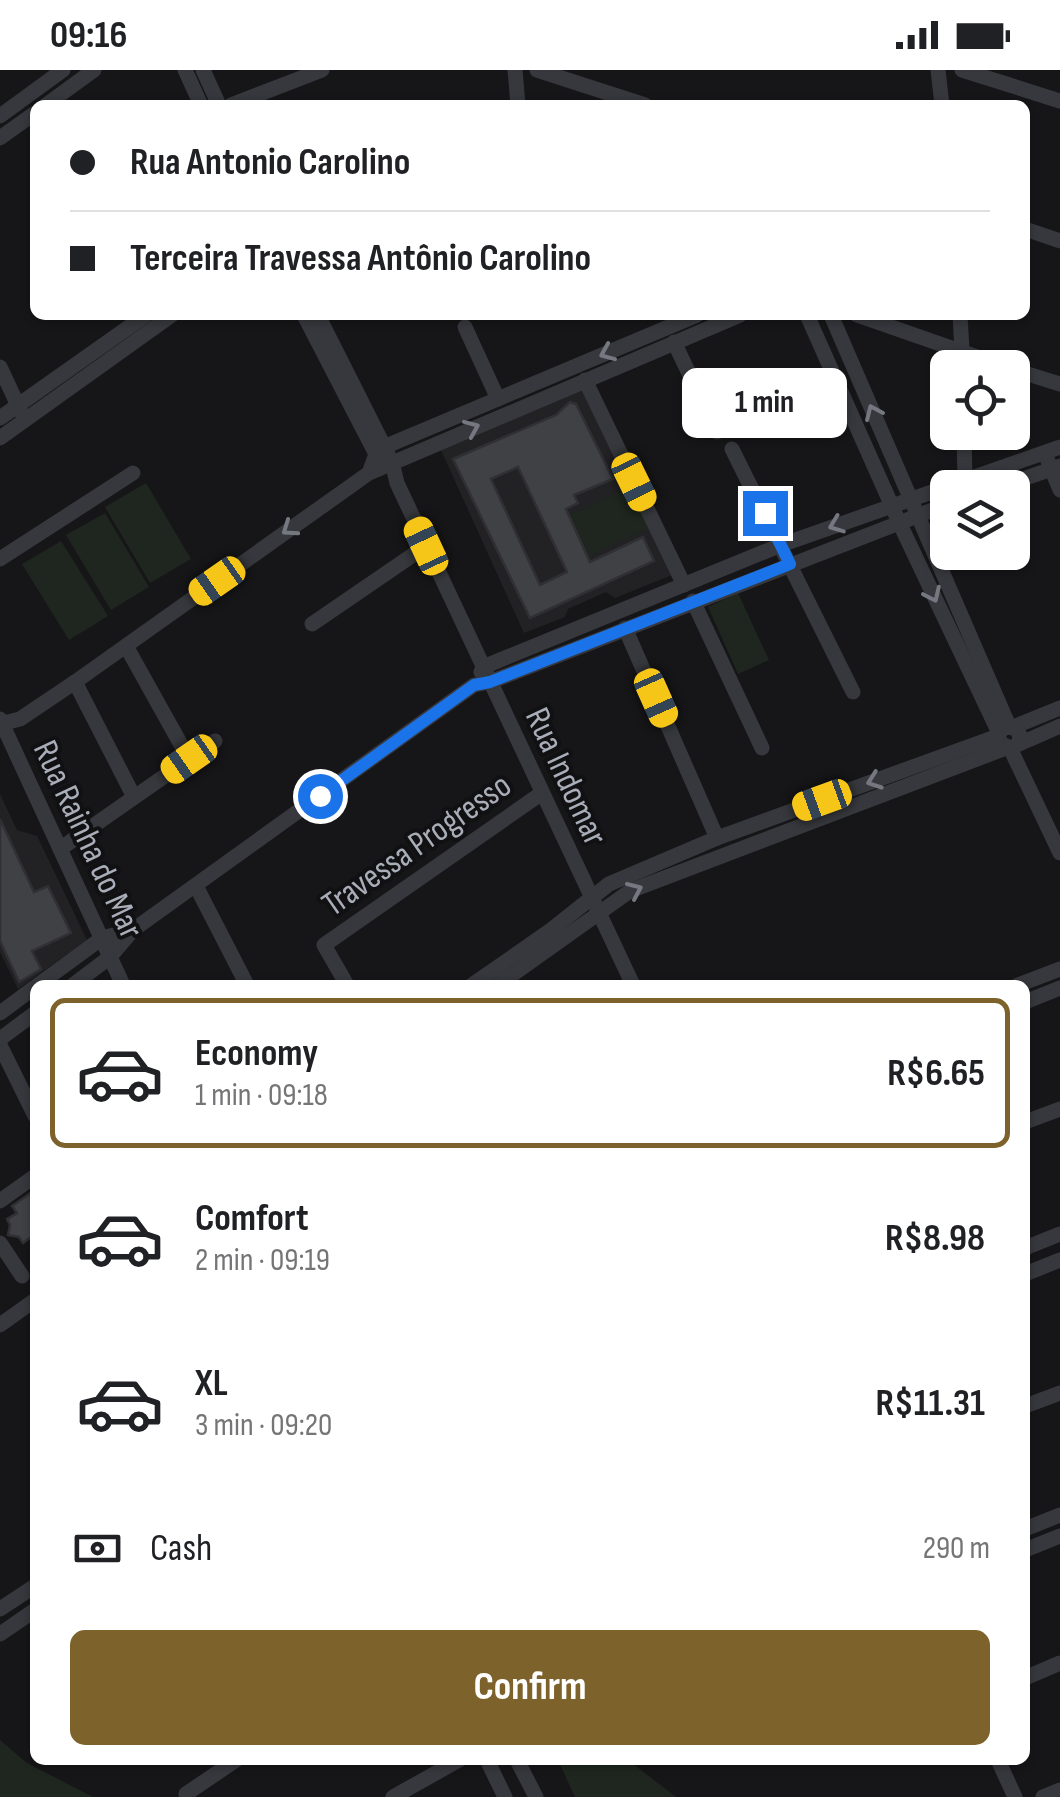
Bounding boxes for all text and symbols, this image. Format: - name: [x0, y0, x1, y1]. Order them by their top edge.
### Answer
- text: 09:16: [50, 13, 127, 58]
- text: Rua Antonio Carolino: [130, 140, 410, 185]
- text: Terceira Travessa Antônio Carolino: [130, 236, 591, 281]
- one-way arrow: [599, 341, 617, 361]
- map controls: [930, 350, 1030, 570]
- button: locate: [930, 350, 1030, 450]
- callout: 1 min: [682, 368, 848, 438]
- text: 1 min: [735, 383, 794, 422]
- one-way arrow: [865, 404, 885, 422]
- one-way arrow: [462, 420, 480, 440]
- car: [607, 448, 661, 516]
- button: layers: [930, 470, 1030, 570]
- route end: [743, 491, 788, 536]
- car: [400, 512, 452, 580]
- one-way arrow: [828, 513, 845, 534]
- one-way arrow: [282, 517, 301, 535]
- car: [184, 552, 250, 610]
- one-way arrow: [921, 585, 941, 603]
- car: [630, 664, 682, 732]
- street label: Rua Indomar: [515, 701, 616, 852]
- car: [156, 730, 222, 788]
- street label: Rua Rainha do Mar: [23, 734, 152, 945]
- street label: Travessa Progresso: [314, 764, 520, 926]
- one-way arrow: [866, 769, 883, 790]
- route start: [298, 774, 343, 819]
- car: [789, 776, 855, 824]
- one-way arrow: [625, 882, 643, 902]
- icon: car: [75, 1028, 165, 1118]
- text: Economy: [195, 1031, 318, 1076]
- text: R$6.65: [887, 1051, 985, 1096]
- text: 1 min · 09:18: [195, 1076, 328, 1115]
- icon: car: [75, 1193, 165, 1283]
- text: Comfort: [195, 1196, 309, 1241]
- text: R$8.98: [885, 1216, 985, 1261]
- text: 2 min · 09:19: [195, 1241, 330, 1280]
- icon: car: [75, 1358, 165, 1448]
- text: XL: [195, 1361, 228, 1406]
- text: R$11.31: [876, 1381, 985, 1426]
- text: 3 min · 09:20: [195, 1406, 332, 1445]
- icon: cash: [70, 1521, 125, 1576]
- text: Cash: [150, 1526, 212, 1571]
- text: 290 m: [923, 1529, 990, 1568]
- button: Confirm: [70, 1630, 990, 1745]

